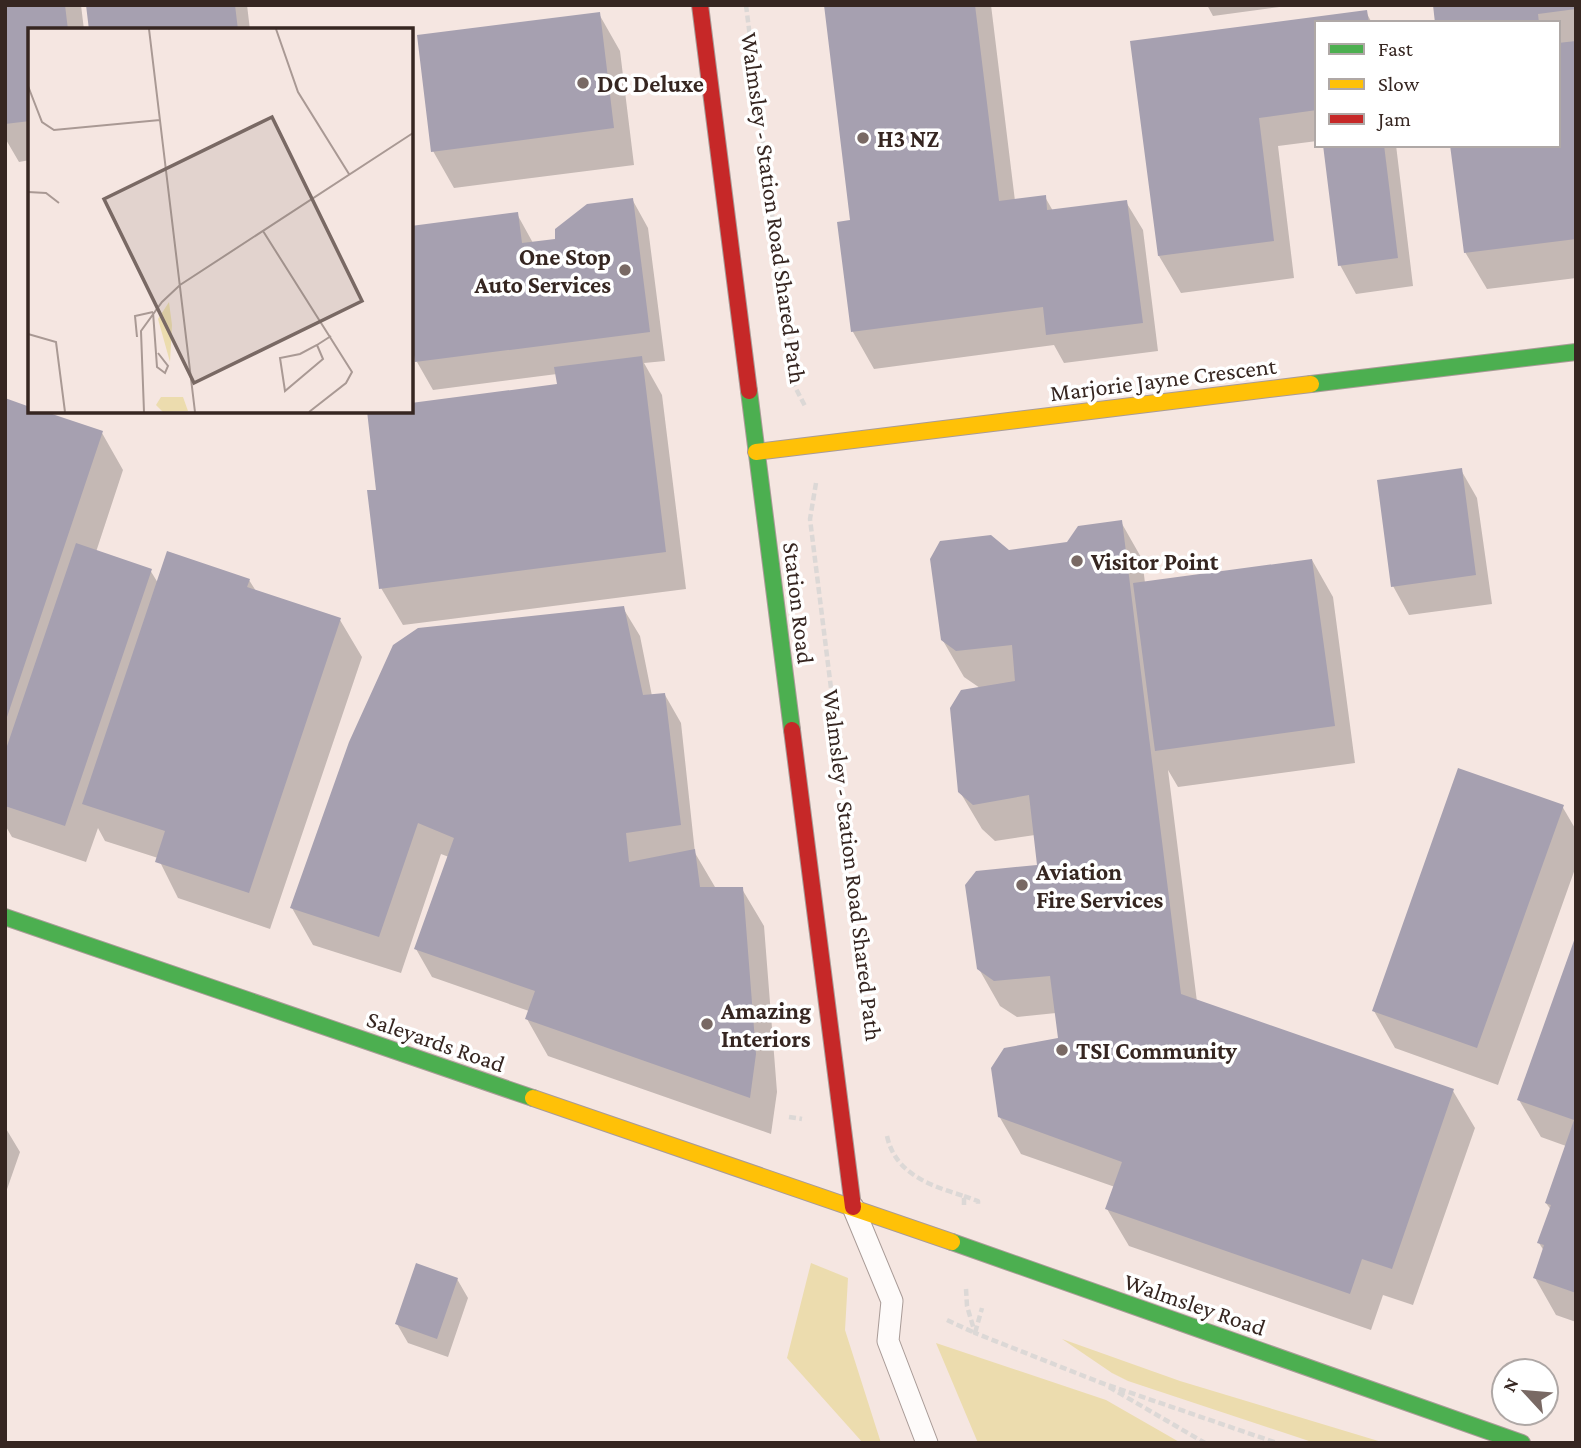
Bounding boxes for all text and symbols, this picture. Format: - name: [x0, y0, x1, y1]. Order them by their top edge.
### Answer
- legend: [1315, 21, 1560, 147]
- inset map: [28, 28, 413, 413]
- street label: Walmsley - Station Road Shared Path: [736, 31, 812, 385]
- text: Fast: [1378, 37, 1414, 61]
- place label: DC Deluxe: [597, 70, 704, 97]
- text: Slow: [1378, 72, 1420, 96]
- marker: DC Deluxe: [575, 75, 591, 91]
- text: Jam: [1376, 107, 1411, 131]
- place label: H3 NZ: [877, 125, 939, 152]
- marker: H3 NZ: [855, 130, 871, 146]
- place label: One Stop Auto Services: [474, 243, 611, 298]
- marker: One Stop Auto Services: [617, 262, 633, 278]
- street label: Marjorie Jayne Crescent: [1048, 352, 1279, 406]
- street label: Station Road: [778, 541, 820, 666]
- place label: Visitor Point: [1090, 548, 1219, 575]
- marker: Visitor Point: [1069, 553, 1085, 569]
- street label: Walmsley - Station Road Shared Path: [818, 688, 888, 1042]
- place label: Aviation Fire Services: [1035, 858, 1164, 913]
- marker: Aviation Fire Services: [1014, 877, 1030, 893]
- place label: Amazing Interiors: [720, 997, 811, 1052]
- street label: Saleyards Road: [363, 1005, 509, 1077]
- marker: Amazing Interiors: [699, 1016, 715, 1032]
- place label: TSI Community: [1076, 1037, 1237, 1064]
- marker: TSI Community: [1054, 1042, 1070, 1058]
- street label: Walmsley Road: [1121, 1267, 1270, 1341]
- north arrow: [1490, 1357, 1560, 1427]
- text: N: [1498, 1374, 1522, 1395]

